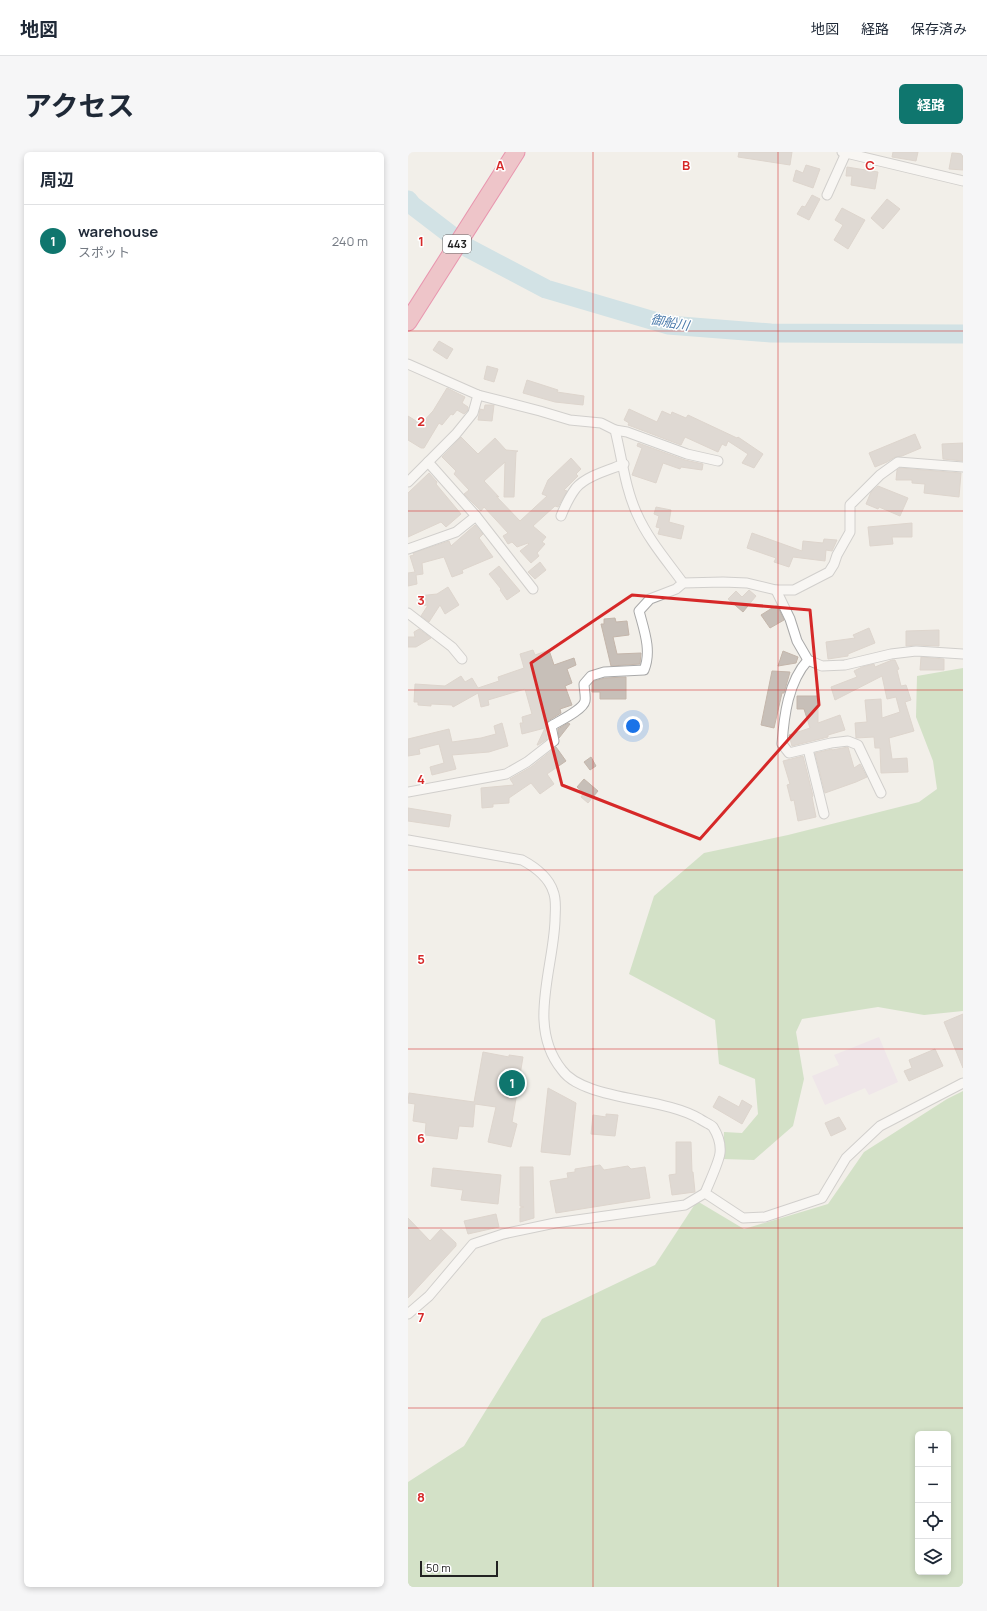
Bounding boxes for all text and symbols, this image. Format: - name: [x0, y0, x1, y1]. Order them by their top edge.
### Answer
- text: 地図: [20, 16, 58, 42]
- text: 地図: [811, 19, 839, 38]
- text: 経路: [861, 19, 889, 38]
- text: 保存済み: [911, 19, 967, 38]
- button: 経路: [899, 84, 963, 124]
- text: アクセス: [24, 86, 135, 124]
- text: A: [496, 156, 505, 174]
- text: B: [682, 156, 690, 174]
- text: C: [865, 156, 875, 174]
- text: 周辺: [40, 168, 74, 191]
- text: warehouse: [78, 221, 158, 242]
- text: 1: [50, 232, 56, 250]
- text: 240 m: [332, 232, 368, 250]
- text: 1: [418, 232, 424, 250]
- road number: 443: [443, 235, 471, 253]
- text: スポット: [78, 243, 130, 261]
- water label: 御船川: [649, 310, 693, 335]
- text: 2: [417, 412, 425, 430]
- text: 3: [417, 591, 425, 609]
- your location: [623, 716, 643, 736]
- text: 4: [417, 770, 425, 788]
- text: 5: [417, 950, 425, 968]
- pin: 1: [499, 1068, 525, 1098]
- text: 6: [417, 1129, 425, 1147]
- text: 7: [418, 1308, 425, 1326]
- map controls: [915, 1431, 951, 1575]
- button: +: [915, 1431, 951, 1467]
- button: −: [915, 1467, 951, 1503]
- text: 8: [417, 1488, 425, 1506]
- button: locate: [915, 1503, 951, 1539]
- button: layers: [915, 1539, 951, 1575]
- scale bar: [420, 1559, 498, 1578]
- text: 50 m: [426, 1560, 451, 1575]

